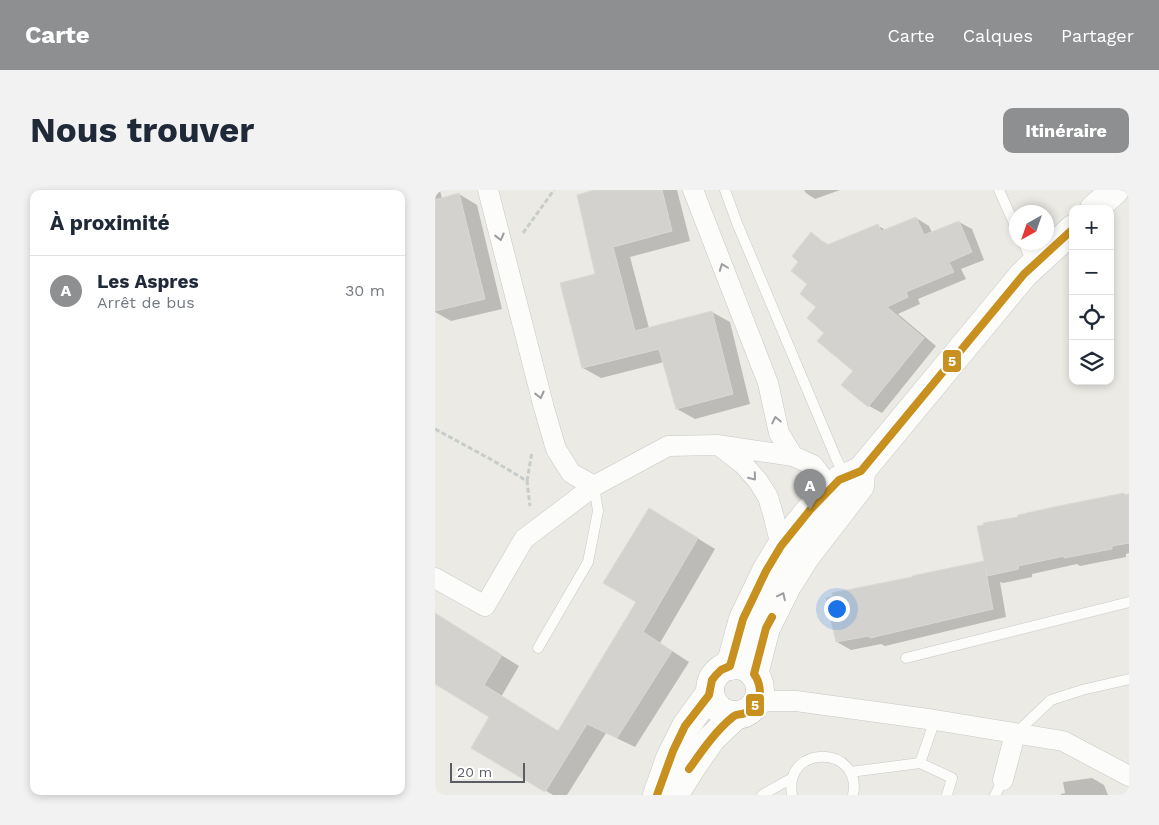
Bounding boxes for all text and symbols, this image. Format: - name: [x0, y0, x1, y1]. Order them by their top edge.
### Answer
- text: Carte: [25, 21, 90, 49]
- text: Carte: [887, 25, 935, 46]
- text: Calques: [963, 25, 1033, 46]
- text: Partager: [1061, 25, 1134, 46]
- button: Itinéraire: [1003, 108, 1129, 153]
- text: Nous trouver: [30, 109, 254, 151]
- north arrow: [1009, 205, 1054, 250]
- map controls: [1069, 205, 1114, 385]
- button: +: [1069, 205, 1114, 250]
- text: À proximité: [50, 210, 170, 235]
- one-way arrow: [494, 233, 505, 242]
- button: −: [1069, 250, 1114, 295]
- one-way arrow: [719, 263, 729, 272]
- text: Les Aspres: [97, 270, 199, 293]
- text: A: [61, 281, 71, 300]
- text: 30 m: [345, 281, 385, 300]
- text: Arrêt de bus: [97, 293, 195, 312]
- button: locate: [1069, 295, 1114, 340]
- button: layers: [1069, 340, 1114, 385]
- line badge: 5: [942, 349, 962, 373]
- text: 5: [948, 353, 956, 369]
- one-way arrow: [534, 390, 545, 399]
- one-way arrow: [771, 416, 782, 424]
- pin: A: [794, 469, 826, 510]
- one-way arrow: [748, 471, 757, 480]
- one-way arrow: [776, 592, 786, 601]
- your location: [824, 596, 850, 622]
- line badge: 5: [745, 693, 765, 717]
- text: 5: [751, 697, 759, 713]
- scale bar: [450, 760, 525, 783]
- text: 20 m: [457, 764, 492, 780]

